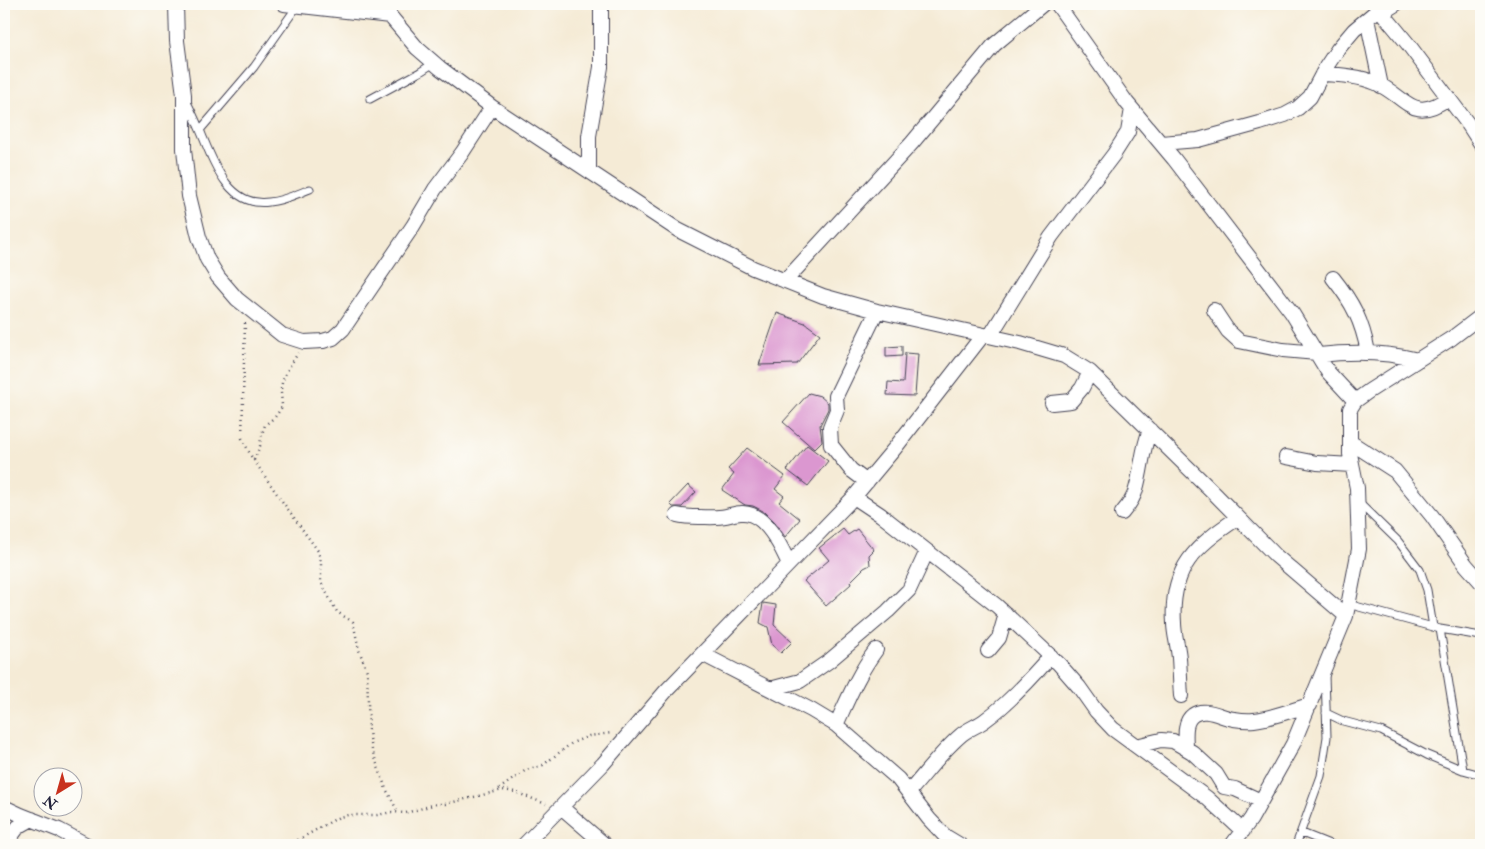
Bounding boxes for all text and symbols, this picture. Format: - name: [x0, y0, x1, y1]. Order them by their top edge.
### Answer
- north arrow: [32, 766, 82, 816]
- text: N: [40, 791, 61, 813]

